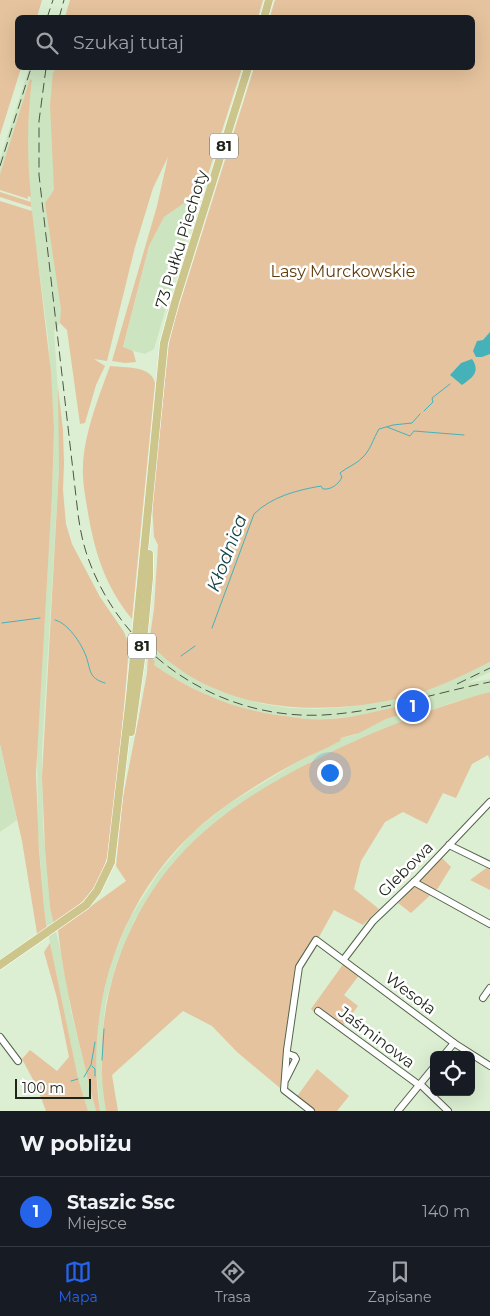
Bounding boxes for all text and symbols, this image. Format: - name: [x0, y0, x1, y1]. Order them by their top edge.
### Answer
- search box: [15, 15, 475, 70]
- icon: search: [33, 29, 61, 57]
- text: Szukaj tutaj: [73, 31, 184, 54]
- road number: 81: [210, 134, 238, 158]
- street label: 73 Pułku Piechoty: [151, 168, 212, 310]
- park label: Lasy Murckowskie: [271, 262, 416, 281]
- water label: Kłodnica: [202, 511, 252, 595]
- road number: 81: [128, 634, 156, 658]
- pin: 1: [397, 687, 429, 725]
- your location: [317, 760, 343, 786]
- street label: Glebowa: [374, 838, 437, 901]
- street label: Wesoła: [382, 968, 440, 1019]
- street label: Jaśminowa: [334, 1002, 418, 1072]
- map controls: [430, 1051, 475, 1096]
- button: locate: [430, 1051, 475, 1096]
- scale bar: [15, 1076, 91, 1099]
- text: 100 m: [22, 1079, 64, 1097]
- text: W pobliżu: [20, 1131, 132, 1156]
- text: Staszic Ssc: [67, 1191, 175, 1214]
- text: 1: [33, 1202, 39, 1221]
- text: 140 m: [422, 1202, 470, 1221]
- text: Miejsce: [67, 1214, 127, 1233]
- tab: Mapa: [58, 1258, 98, 1306]
- tab: Trasa: [215, 1258, 251, 1306]
- tab: Zapisane: [368, 1258, 432, 1306]

